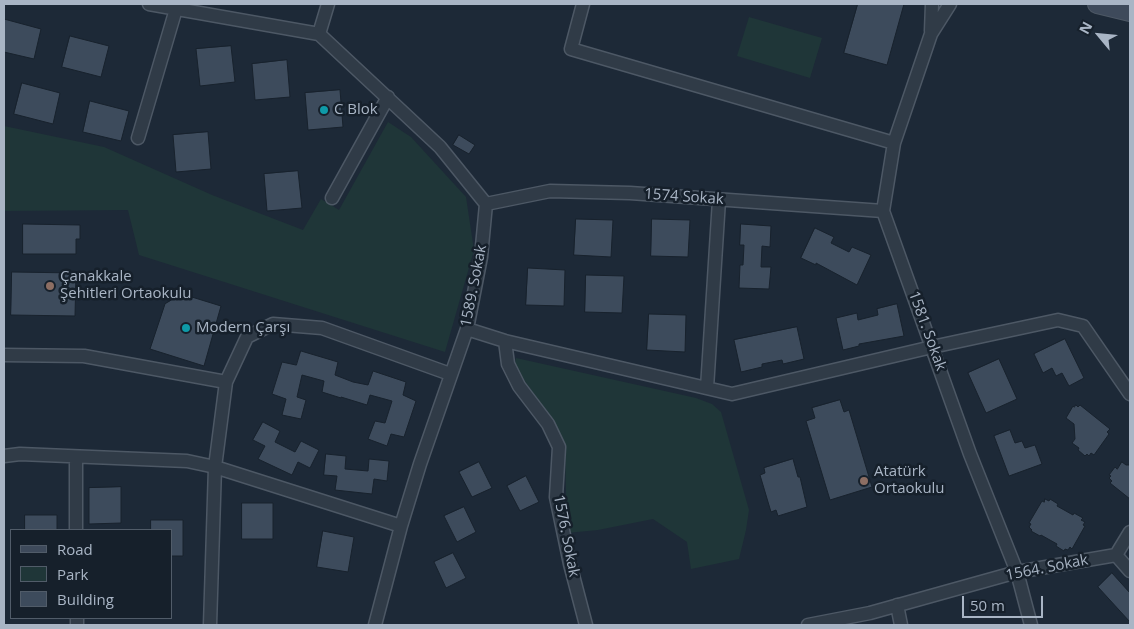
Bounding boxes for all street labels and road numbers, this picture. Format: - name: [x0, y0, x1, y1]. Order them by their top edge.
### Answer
- street label: 1574 Sokak: [644, 185, 724, 209]
- street label: 1589. Sokak: [457, 243, 491, 329]
- street label: 1581. Sokak: [904, 289, 950, 373]
- street label: 1576. Sokak: [549, 493, 583, 579]
- street label: 1564. Sokak: [1004, 551, 1090, 585]

